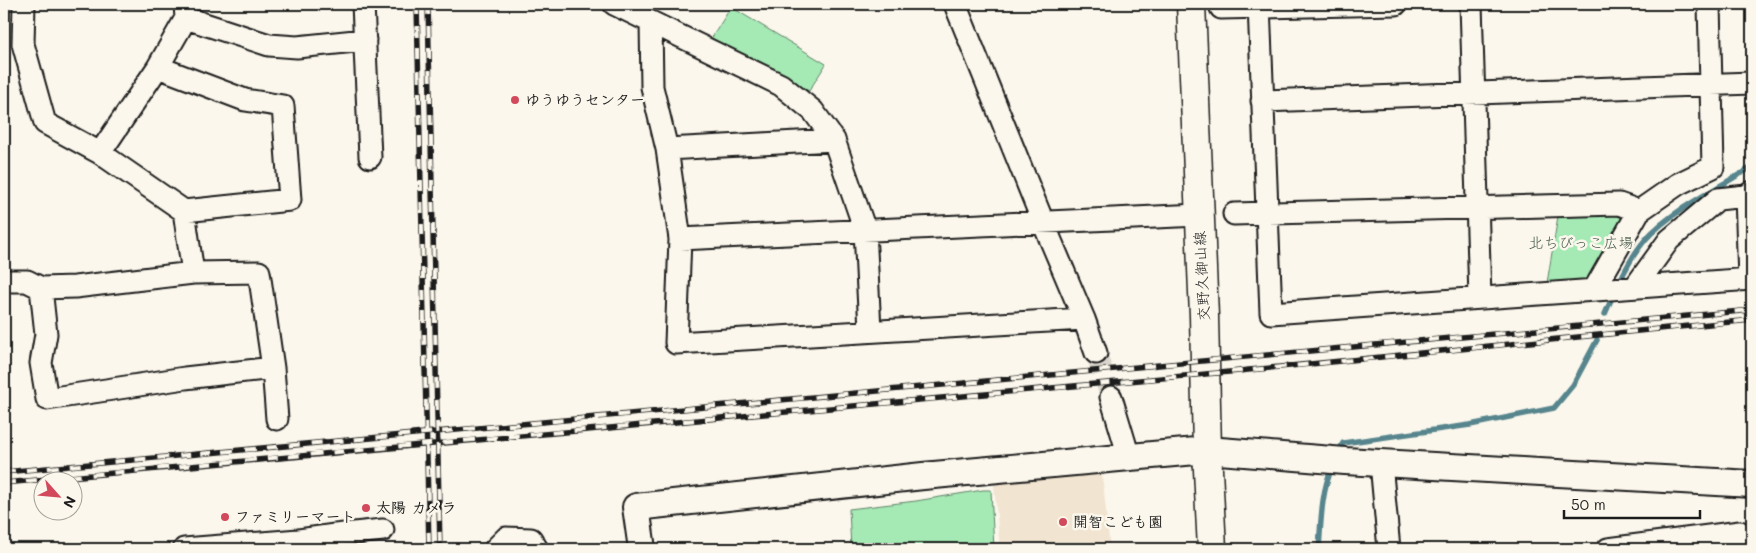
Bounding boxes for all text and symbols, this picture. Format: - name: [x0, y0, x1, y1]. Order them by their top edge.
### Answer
- place label: ゆうゆうセンター: [525, 89, 645, 109]
- marker: ゆうゆうセンター: [509, 94, 521, 106]
- street label: 交野久御山線: [1189, 231, 1213, 322]
- park label: 北ちびっこ広場: [1528, 232, 1634, 252]
- north arrow: [32, 470, 82, 520]
- scale bar: [1564, 488, 1700, 520]
- text: N: [59, 493, 81, 511]
- text: 50 m: [1571, 494, 1606, 514]
- place label: 太陽 カメラ: [376, 497, 456, 517]
- marker: 太陽 カメラ: [360, 502, 372, 514]
- place label: ファミリーマート: [235, 506, 356, 526]
- marker: ファミリーマート: [219, 511, 231, 523]
- place label: 開智こども園: [1073, 511, 1163, 531]
- marker: 開智こども園: [1057, 516, 1069, 528]

